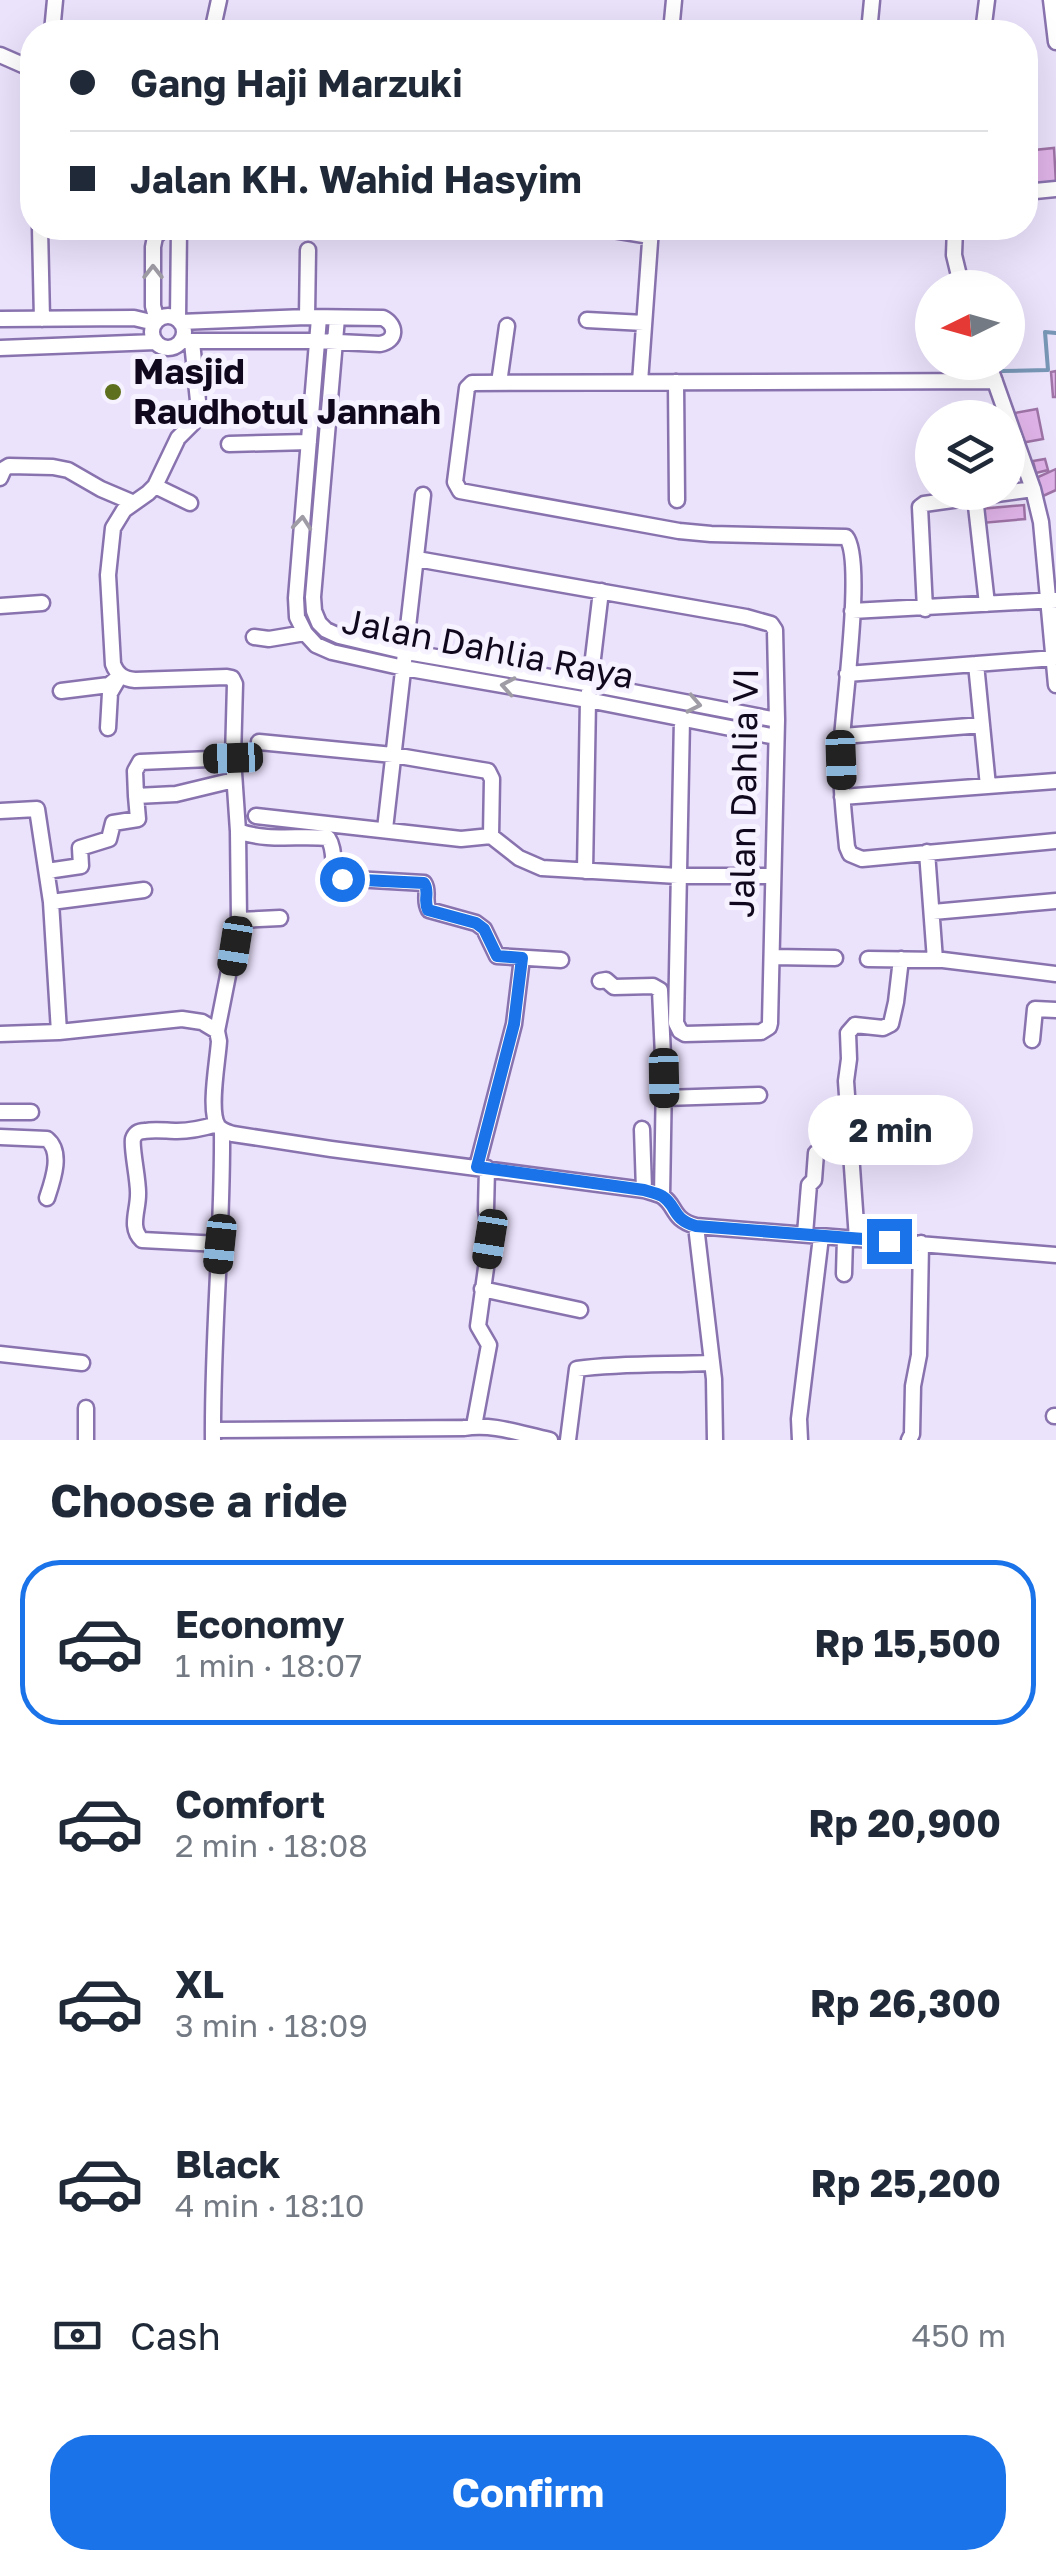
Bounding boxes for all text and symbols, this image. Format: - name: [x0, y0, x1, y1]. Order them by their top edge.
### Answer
- text: Gang Haji Marzuki: [130, 60, 463, 105]
- text: Jalan KH. Wahid Hasyim: [130, 156, 582, 201]
- one-way arrow: [142, 264, 164, 280]
- north arrow: [915, 270, 1025, 380]
- map controls: [915, 270, 1025, 510]
- place label: Masjid Raudhotul Jannah: [133, 350, 441, 432]
- marker: Masjid Raudhotul Jannah: [102, 381, 124, 403]
- button: layers: [915, 400, 1025, 510]
- one-way arrow: [291, 515, 313, 531]
- street label: Jalan Dahlia Raya: [339, 599, 638, 697]
- street label: Jalan Dahlia VI: [720, 668, 766, 918]
- one-way arrow: [500, 676, 516, 697]
- one-way arrow: [685, 693, 702, 714]
- car: [825, 729, 857, 791]
- car: [202, 742, 264, 774]
- route start: [320, 857, 365, 902]
- car: [215, 914, 255, 978]
- car: [648, 1048, 680, 1108]
- callout: 2 min: [806, 1096, 972, 1166]
- text: 2 min: [849, 1111, 932, 1149]
- car: [470, 1207, 510, 1271]
- car: [202, 1213, 238, 1275]
- route end: [867, 1219, 912, 1264]
- text: Choose a ride: [50, 1473, 348, 1527]
- icon: car: [55, 1598, 145, 1688]
- text: Economy: [175, 1601, 344, 1646]
- text: Rp 15,500: [814, 1620, 1001, 1665]
- text: 1 min · 18:07: [175, 1646, 362, 1684]
- icon: car: [55, 1778, 145, 1868]
- text: Comfort: [175, 1781, 325, 1826]
- text: Rp 20,900: [808, 1800, 1001, 1845]
- text: 2 min · 18:08: [175, 1826, 368, 1864]
- icon: car: [55, 1958, 145, 2048]
- text: XL: [175, 1961, 224, 2006]
- text: Rp 26,300: [810, 1980, 1001, 2025]
- text: 3 min · 18:09: [175, 2006, 368, 2044]
- icon: car: [55, 2138, 145, 2228]
- text: Black: [175, 2141, 280, 2186]
- text: Rp 25,200: [811, 2160, 1001, 2205]
- text: 4 min · 18:10: [175, 2186, 365, 2224]
- icon: cash: [50, 2308, 105, 2363]
- text: Cash: [130, 2313, 221, 2358]
- text: 450 m: [912, 2316, 1006, 2354]
- button: Confirm: [50, 2435, 1006, 2550]

